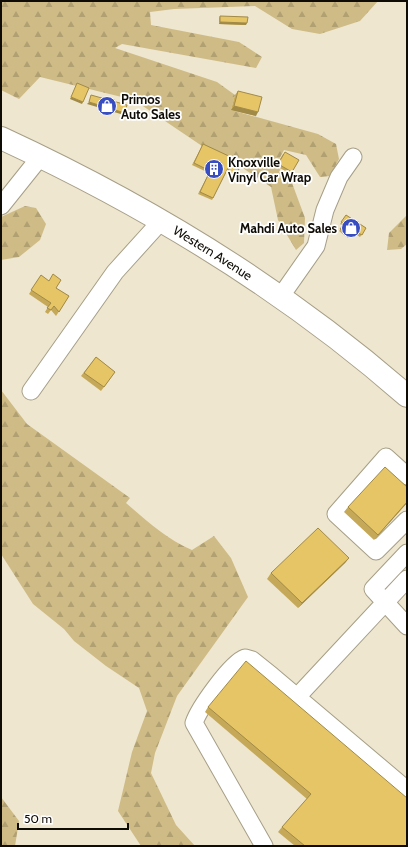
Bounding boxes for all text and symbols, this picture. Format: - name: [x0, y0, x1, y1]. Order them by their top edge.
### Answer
- place label: Primos Auto Sales: [121, 91, 181, 122]
- shop icon: Primos Auto Sales: [96, 95, 118, 117]
- place label: Knoxville Vinyl Car Wrap: [228, 154, 312, 185]
- building icon: Knoxville Vinyl Car Wrap: [203, 158, 225, 180]
- shop icon: Mahdi Auto Sales: [340, 217, 362, 239]
- place label: Mahdi Auto Sales: [240, 220, 337, 236]
- street label: Western Avenue: [170, 222, 256, 284]
- scale bar: [18, 805, 128, 831]
- text: 50 m: [24, 811, 52, 826]

